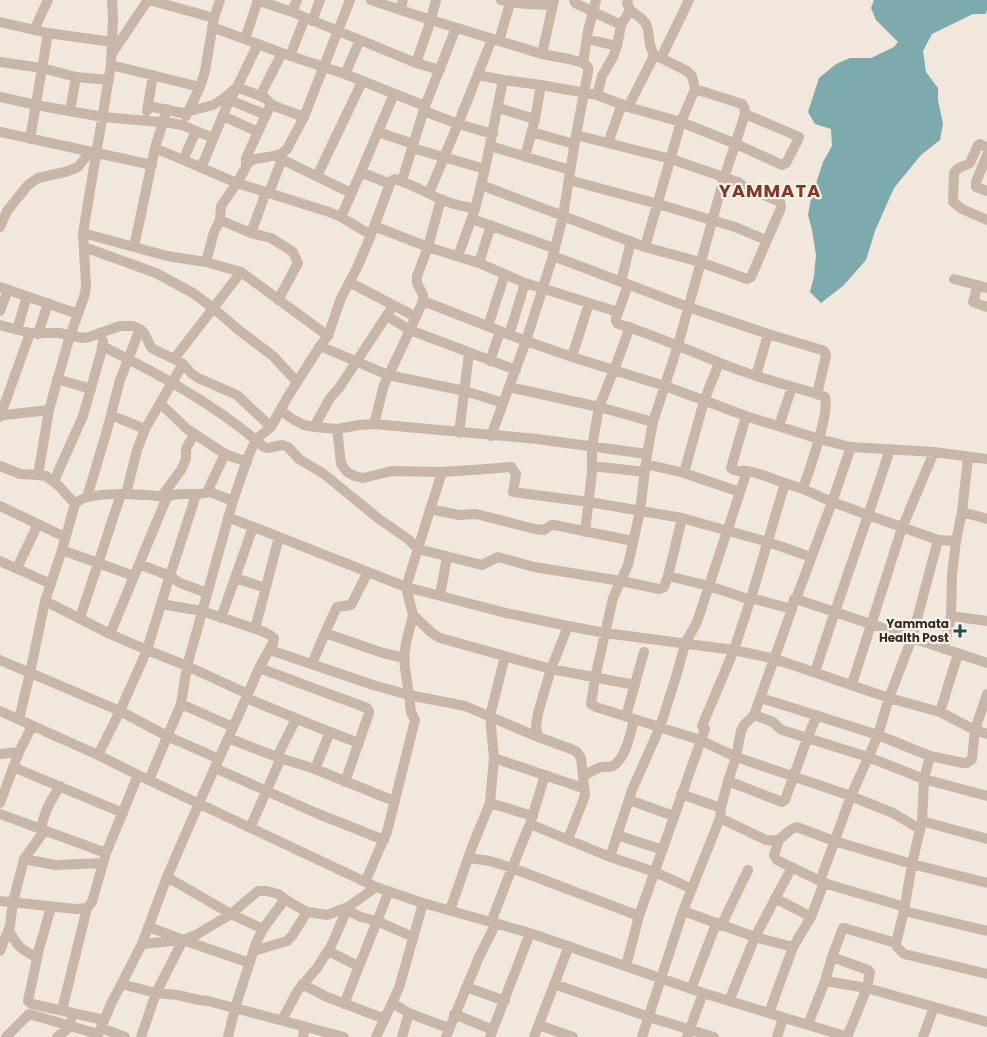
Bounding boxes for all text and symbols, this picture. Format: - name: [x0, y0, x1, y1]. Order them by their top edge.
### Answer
- district label: YAMMATA: [719, 178, 821, 203]
- place label: Yammata Health Post: [879, 615, 949, 646]
- marker: Yammata Health Post: [953, 624, 967, 638]

